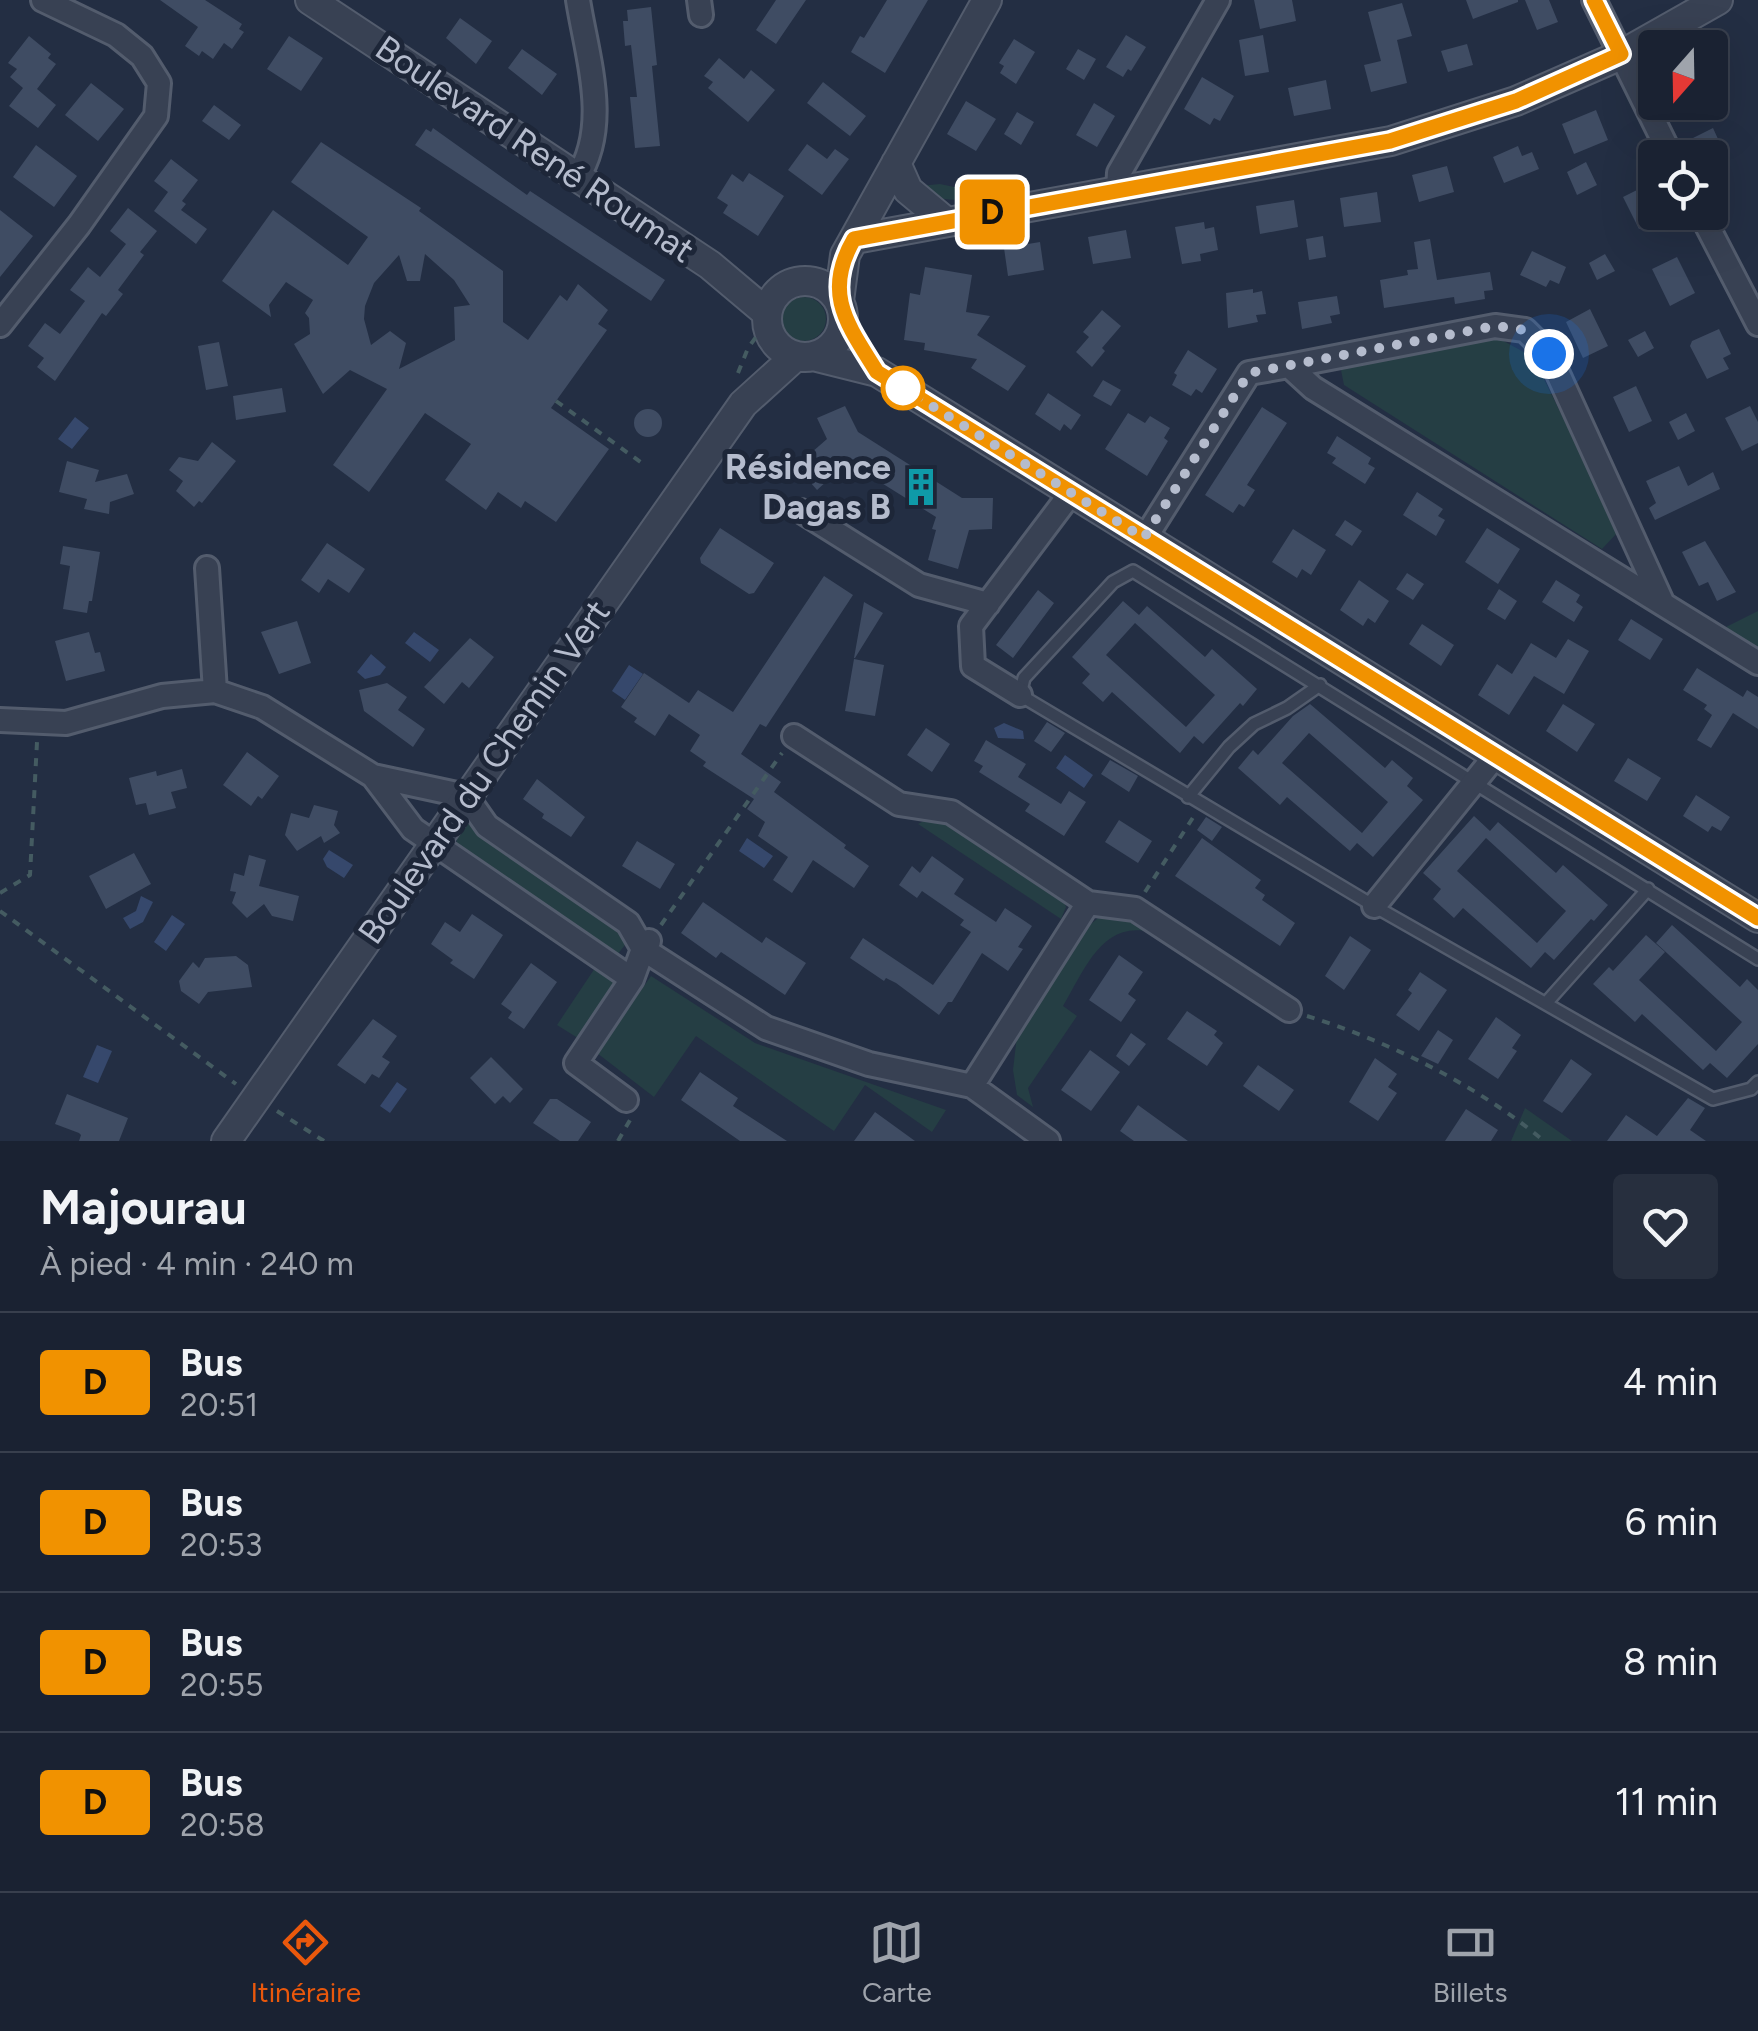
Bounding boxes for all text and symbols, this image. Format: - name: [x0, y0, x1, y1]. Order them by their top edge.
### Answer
- street label: Boulevard René Roumat: [368, 27, 702, 271]
- north arrow: [1638, 30, 1728, 120]
- map controls: [1638, 30, 1728, 230]
- button: locate: [1638, 140, 1728, 230]
- line badge: D: [960, 180, 1024, 244]
- text: D: [980, 191, 1004, 233]
- your location: [1524, 329, 1574, 379]
- unlabelled marker: [882, 367, 924, 409]
- place label: Résidence Dagas B: [725, 446, 891, 528]
- building icon: Résidence Dagas B: [900, 466, 942, 508]
- street label: Boulevard du Chemin Vert: [349, 592, 619, 952]
- button: heart: [1613, 1174, 1718, 1279]
- text: Majourau: [40, 1178, 247, 1236]
- text: À pied · 4 min · 240 m: [40, 1245, 354, 1283]
- text: Bus: [180, 1340, 243, 1386]
- text: 4 min: [1623, 1359, 1718, 1405]
- text: D: [83, 1361, 107, 1403]
- text: 20:51: [180, 1386, 258, 1424]
- text: Bus: [180, 1480, 243, 1526]
- text: 6 min: [1625, 1499, 1718, 1545]
- text: D: [83, 1501, 107, 1543]
- text: 20:53: [180, 1526, 262, 1564]
- text: Bus: [180, 1620, 243, 1666]
- text: 8 min: [1623, 1639, 1718, 1685]
- text: D: [83, 1641, 107, 1683]
- text: 20:55: [180, 1666, 263, 1704]
- text: Bus: [180, 1760, 243, 1806]
- text: 11 min: [1615, 1779, 1718, 1825]
- text: D: [83, 1781, 107, 1823]
- text: 20:58: [180, 1806, 265, 1844]
- tab: Itinéraire: [250, 1915, 361, 2009]
- tab: Carte: [862, 1915, 932, 2009]
- tab: Billets: [1433, 1915, 1508, 2009]

